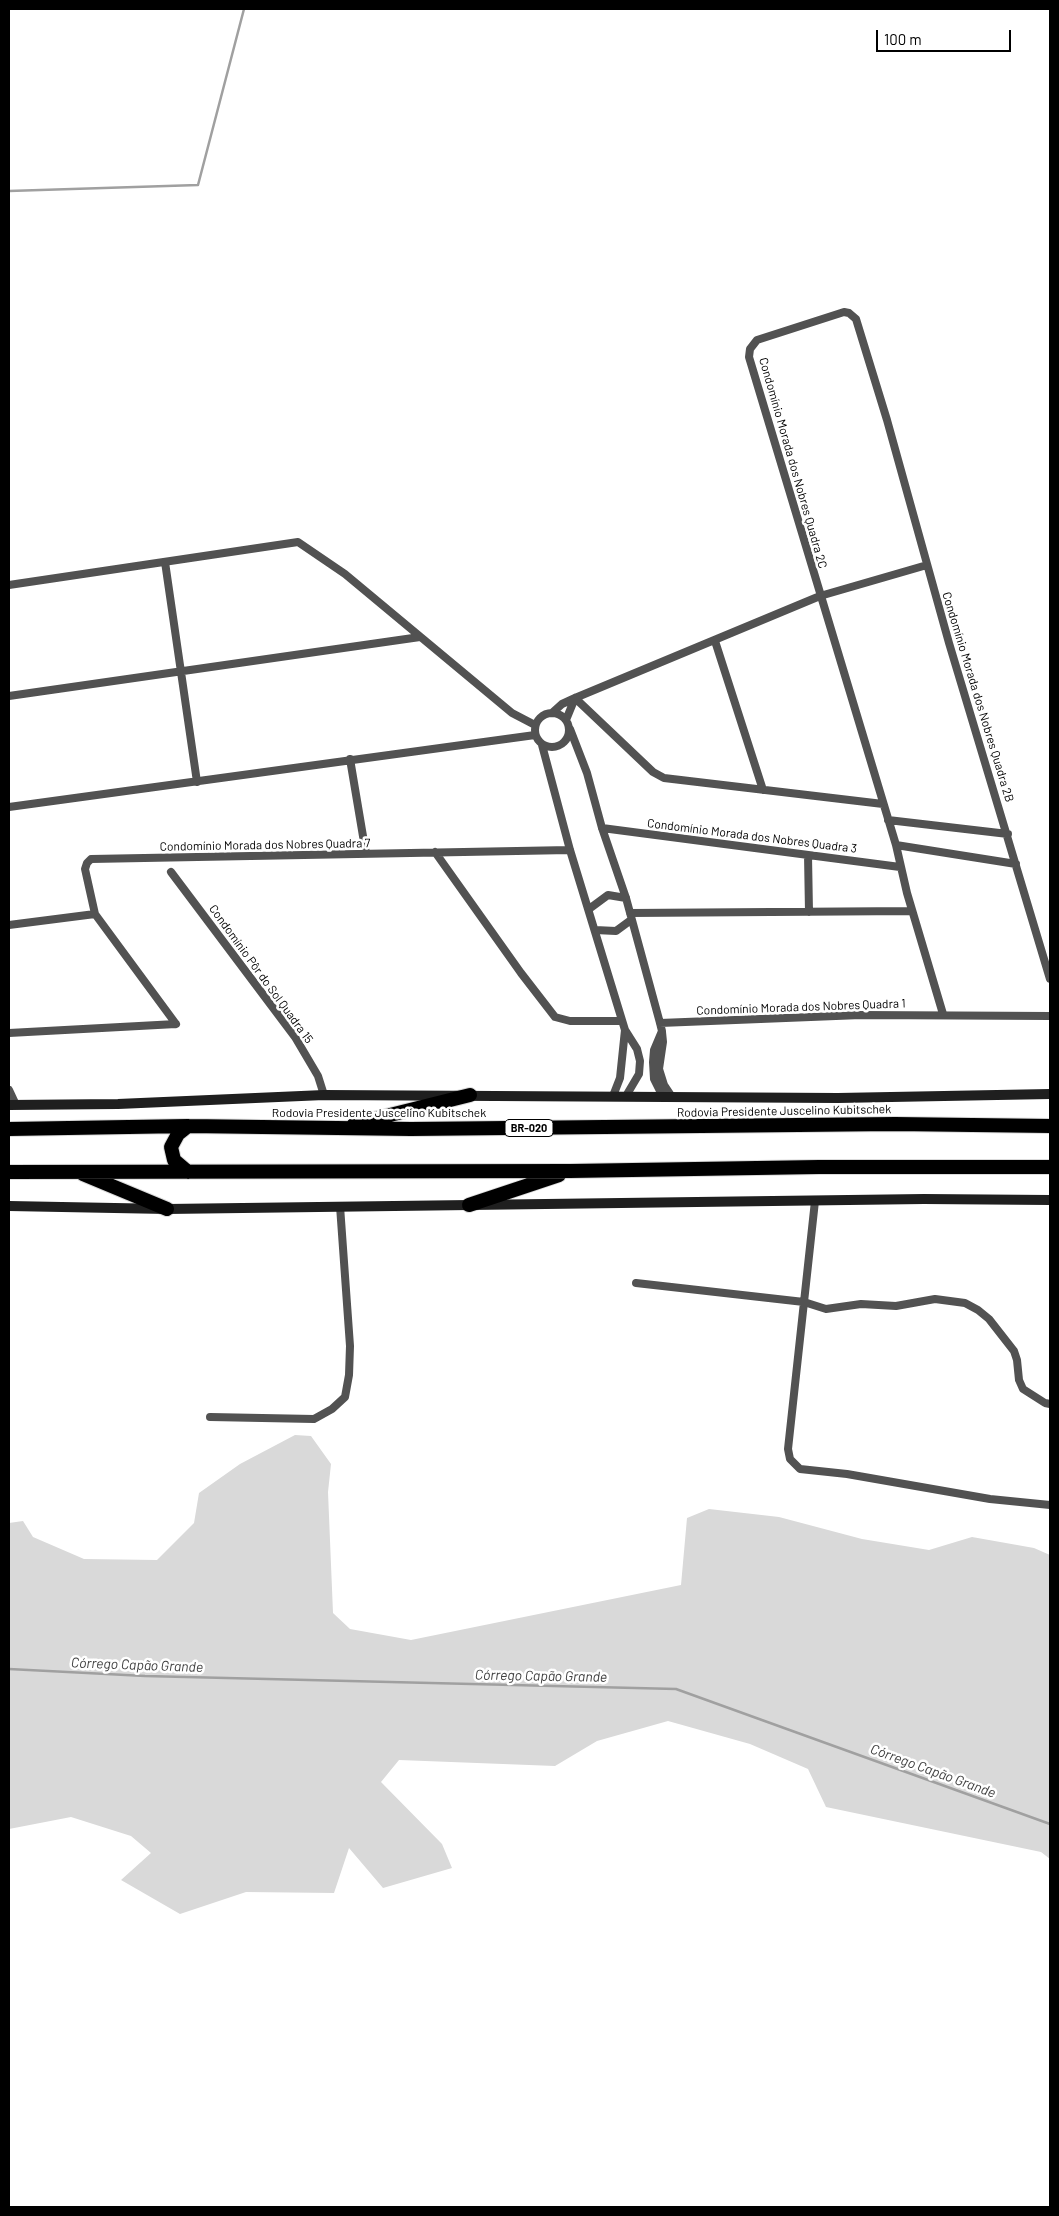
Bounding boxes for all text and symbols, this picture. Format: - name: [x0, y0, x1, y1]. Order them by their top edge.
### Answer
- scale bar: [879, 20, 1014, 52]
- text: 100 m: [884, 30, 922, 48]
- street label: Condomínio Morada dos Nobres Quadra 2C: [756, 356, 830, 570]
- street label: Condomínio Morada dos Nobres Quadra 2B: [939, 590, 1017, 804]
- street label: Condomínio Morada dos Nobres Quadra 3: [646, 816, 858, 856]
- street label: Condomínio Morada dos Nobres Quadra 7: [160, 836, 370, 854]
- street label: Condomínio Pôr do Sol Quadra 15: [206, 902, 316, 1046]
- street label: Condomínio Morada dos Nobres Quadra 1: [696, 996, 906, 1018]
- street label: Rodovia Presidente Juscelino Kubitschek: [677, 1102, 891, 1120]
- street label: Rodovia Presidente Juscelino Kubitschek: [272, 1106, 486, 1120]
- road number: BR-020: [505, 1120, 553, 1136]
- water label: Córrego Capão Grande: [71, 1654, 203, 1676]
- water label: Córrego Capão Grande: [475, 1666, 607, 1686]
- water label: Córrego Capão Grande: [868, 1740, 998, 1802]

